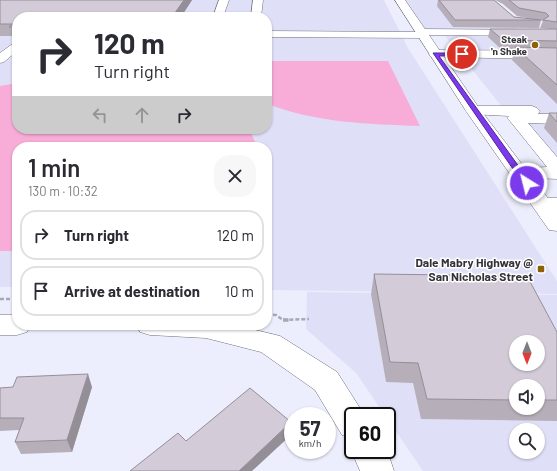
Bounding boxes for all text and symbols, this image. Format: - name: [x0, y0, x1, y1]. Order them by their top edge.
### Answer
- text: 120 m: [94, 26, 165, 60]
- icon: right: [28, 28, 80, 80]
- place label: Steak 'n Shake: [491, 33, 528, 57]
- pin: [445, 37, 479, 71]
- marker: Steak 'n Shake: [530, 40, 540, 50]
- icon: arrive: [451, 43, 473, 65]
- text: Turn right: [94, 60, 170, 82]
- icon: left: [89, 104, 111, 126]
- icon: ahead: [131, 104, 153, 126]
- icon: right: [173, 104, 195, 126]
- text: 1 min: [28, 153, 80, 182]
- button: close: [214, 155, 256, 197]
- position arrow: [506, 162, 548, 204]
- text: 130 m · 10:32: [28, 183, 98, 199]
- icon: right: [30, 224, 52, 246]
- text: Turn right: [64, 226, 129, 244]
- text: 120 m: [217, 226, 254, 244]
- place label: Dale Mabry Highway @ San Nicholas Street: [415, 255, 533, 283]
- marker: Dale Mabry Highway @ San Nicholas Street: [536, 264, 546, 274]
- icon: arrive: [30, 280, 52, 302]
- text: Arrive at destination: [64, 282, 200, 300]
- text: 10 m: [225, 282, 254, 300]
- north arrow: [509, 335, 545, 371]
- map controls: [509, 335, 545, 459]
- button: sound: [509, 379, 545, 415]
- speed limit sign: 60: [344, 407, 396, 459]
- text: 57: [300, 416, 320, 440]
- button: search: [509, 423, 545, 459]
- text: km/h: [299, 437, 321, 449]

